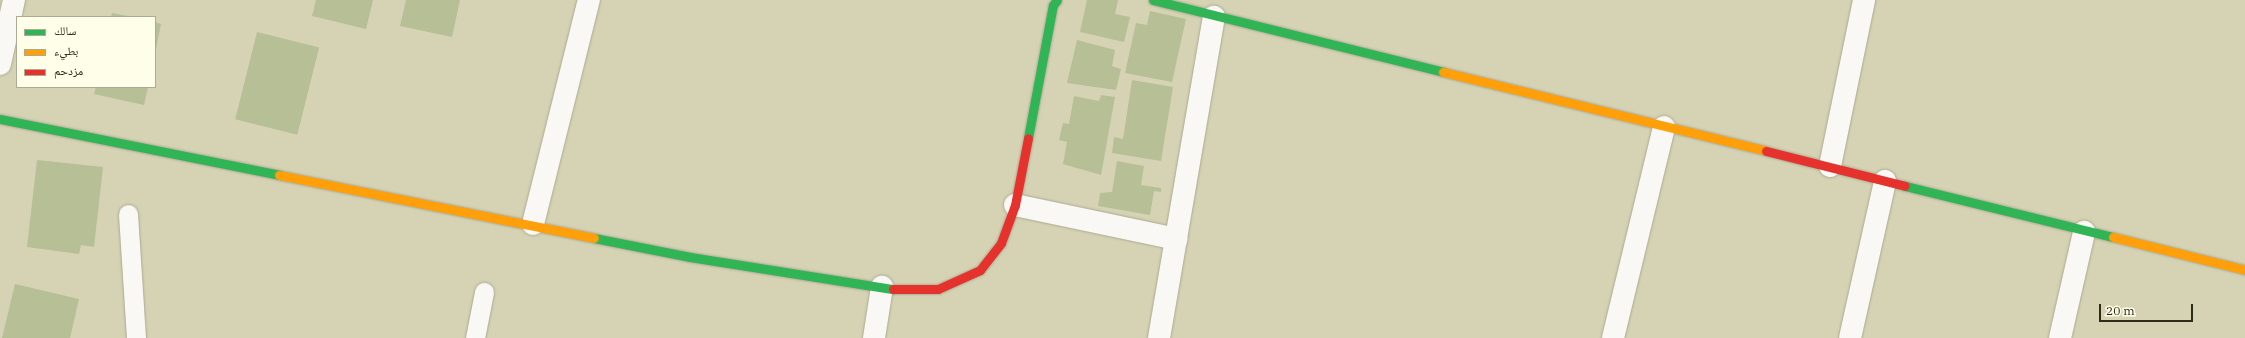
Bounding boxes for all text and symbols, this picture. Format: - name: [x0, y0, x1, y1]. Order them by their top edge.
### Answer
- legend: [16, 16, 156, 88]
- text: سالك: [54, 23, 76, 38]
- text: بطيء: [54, 43, 78, 58]
- text: مزدحم: [54, 63, 83, 78]
- scale bar: [2101, 296, 2195, 322]
- text: 20 m: [2106, 303, 2135, 318]

